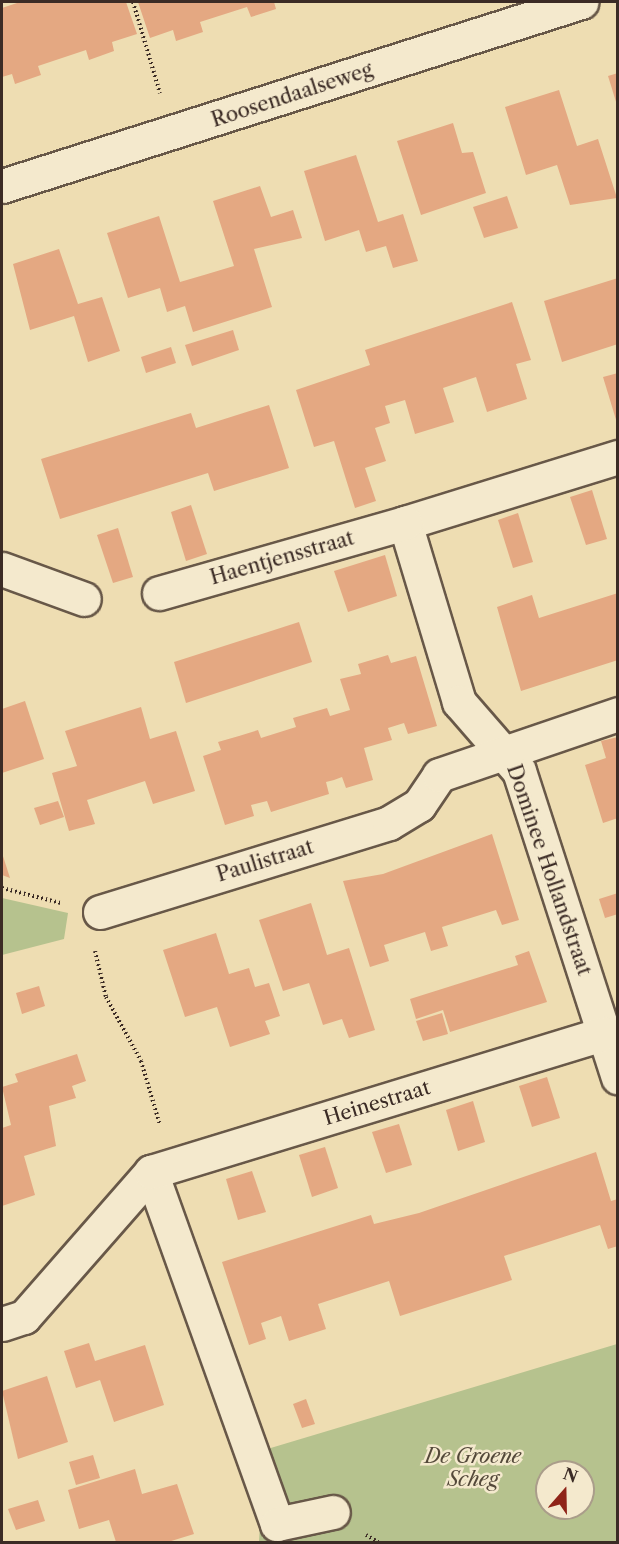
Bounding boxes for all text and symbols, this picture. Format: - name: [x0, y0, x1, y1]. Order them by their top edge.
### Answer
- street label: Roosendaalseweg: [208, 58, 376, 132]
- street label: Haentjensstraat: [207, 526, 357, 590]
- street label: Dominee Hollandstraat: [502, 761, 596, 979]
- street label: Paulistraat: [214, 835, 316, 887]
- street label: Heinestraat: [321, 1075, 433, 1131]
- park label: De Groene Scheg: [425, 1445, 521, 1492]
- north arrow: [535, 1460, 595, 1520]
- text: N: [561, 1463, 580, 1487]

